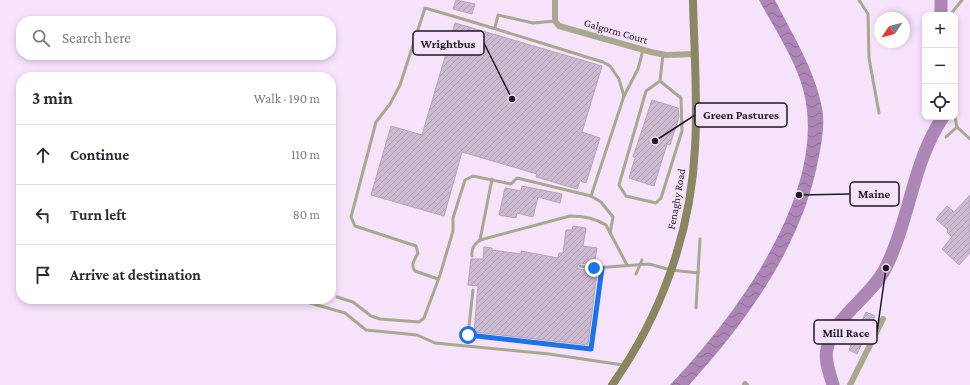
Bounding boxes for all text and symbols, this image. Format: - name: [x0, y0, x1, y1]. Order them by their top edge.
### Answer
- north arrow: [874, 12, 910, 48]
- map controls: [922, 12, 958, 120]
- button: +: [922, 12, 958, 48]
- search box: [16, 16, 336, 60]
- street label: Galgorm Court: [582, 16, 650, 47]
- icon: search: [30, 27, 52, 49]
- text: Search here: [62, 30, 131, 46]
- callout: Wrightbus: [413, 31, 484, 55]
- text: Wrightbus: [420, 37, 476, 51]
- button: −: [922, 48, 958, 84]
- button: locate: [922, 84, 958, 120]
- text: 3 min: [32, 89, 73, 108]
- text: Walk · 190 m: [254, 91, 320, 106]
- callout: Green Pastures: [695, 103, 787, 127]
- text: Green Pastures: [703, 108, 779, 122]
- icon: ahead: [32, 144, 54, 166]
- text: Continue: [70, 147, 129, 163]
- text: 110 m: [291, 147, 320, 162]
- street label: Fenaghy Road: [665, 167, 688, 231]
- callout: Maine: [850, 182, 899, 206]
- text: Maine: [858, 187, 891, 201]
- icon: left: [32, 204, 54, 226]
- text: Turn left: [70, 207, 126, 223]
- text: 80 m: [293, 207, 320, 222]
- route end: [585, 259, 603, 277]
- icon: arrive: [32, 264, 54, 286]
- text: Arrive at destination: [70, 267, 201, 283]
- callout: Mill Race: [814, 320, 877, 344]
- route start: [459, 326, 477, 344]
- text: Mill Race: [822, 326, 870, 340]

